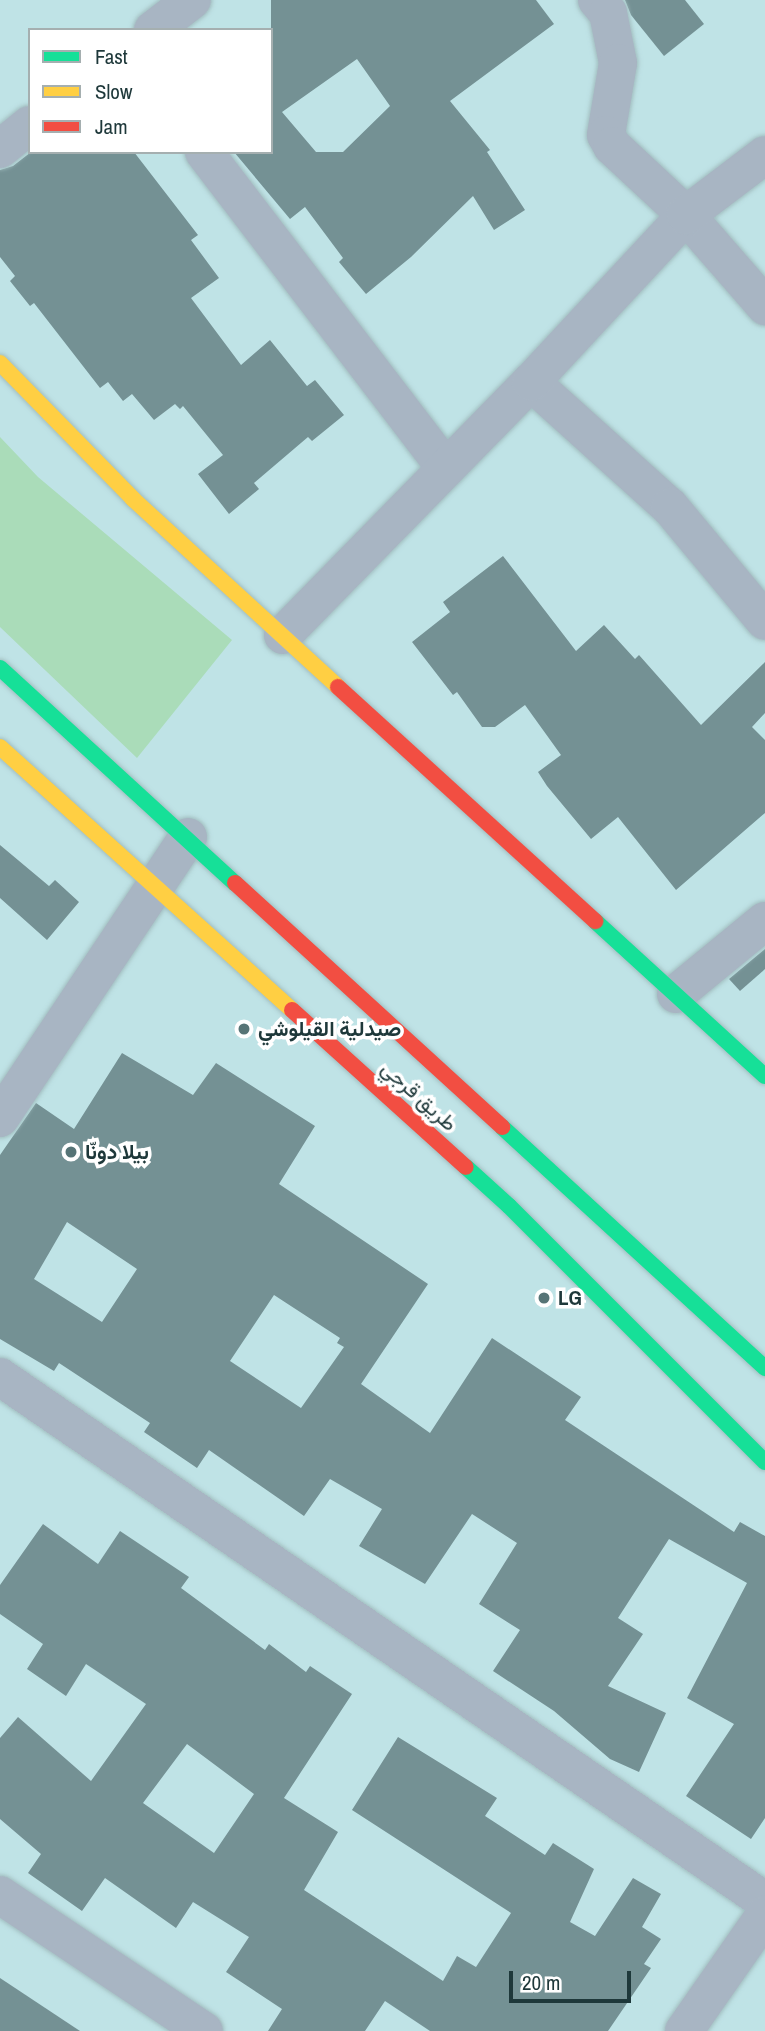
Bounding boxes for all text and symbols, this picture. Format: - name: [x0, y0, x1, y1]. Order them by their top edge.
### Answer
- legend: [28, 28, 273, 154]
- text: Fast: [95, 42, 128, 71]
- text: Slow: [95, 77, 132, 106]
- text: Jam: [95, 112, 128, 141]
- place label: صيدلية القيلوشي: [258, 1016, 401, 1042]
- marker: صيدلية القيلوشي: [236, 1021, 252, 1037]
- street label: طريق قرجي: [376, 1055, 462, 1137]
- place label: بيلا دونّا: [85, 1139, 149, 1165]
- marker: بيلا دونّا: [63, 1144, 79, 1160]
- place label: LG: [558, 1285, 582, 1311]
- marker: LG: [536, 1290, 552, 1306]
- scale bar: [513, 1958, 636, 2002]
- text: 20 m: [522, 1968, 560, 1997]

